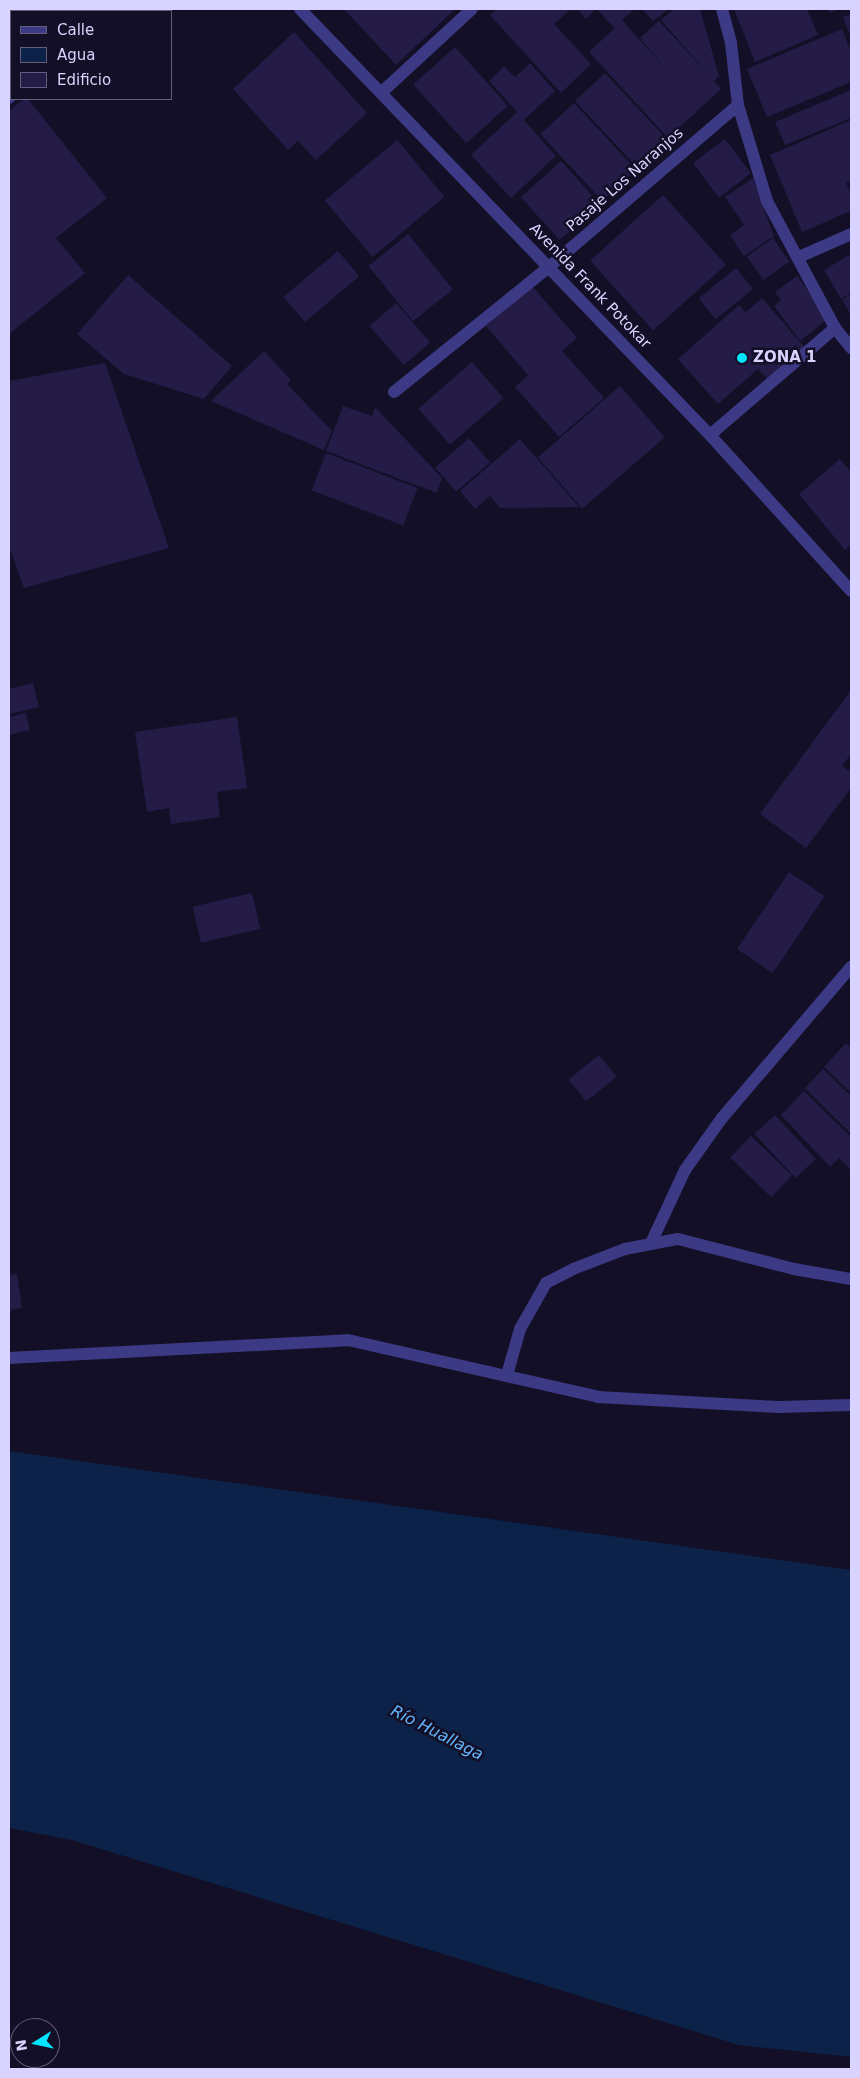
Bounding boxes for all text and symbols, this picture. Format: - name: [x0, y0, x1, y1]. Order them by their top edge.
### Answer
- legend: [10, 10, 172, 100]
- text: Calle: [57, 21, 94, 39]
- text: Agua: [57, 46, 95, 64]
- text: Edificio: [57, 71, 111, 89]
- street label: Pasaje Los Naranjos: [563, 124, 687, 236]
- street label: Avenida Frank Potokar: [526, 220, 654, 352]
- place label: ZONA 1: [753, 349, 816, 367]
- marker: ZONA 1: [735, 351, 749, 365]
- water label: Río Huallaga: [388, 1702, 486, 1764]
- north arrow: [10, 2018, 60, 2068]
- text: N: [12, 2038, 30, 2053]

